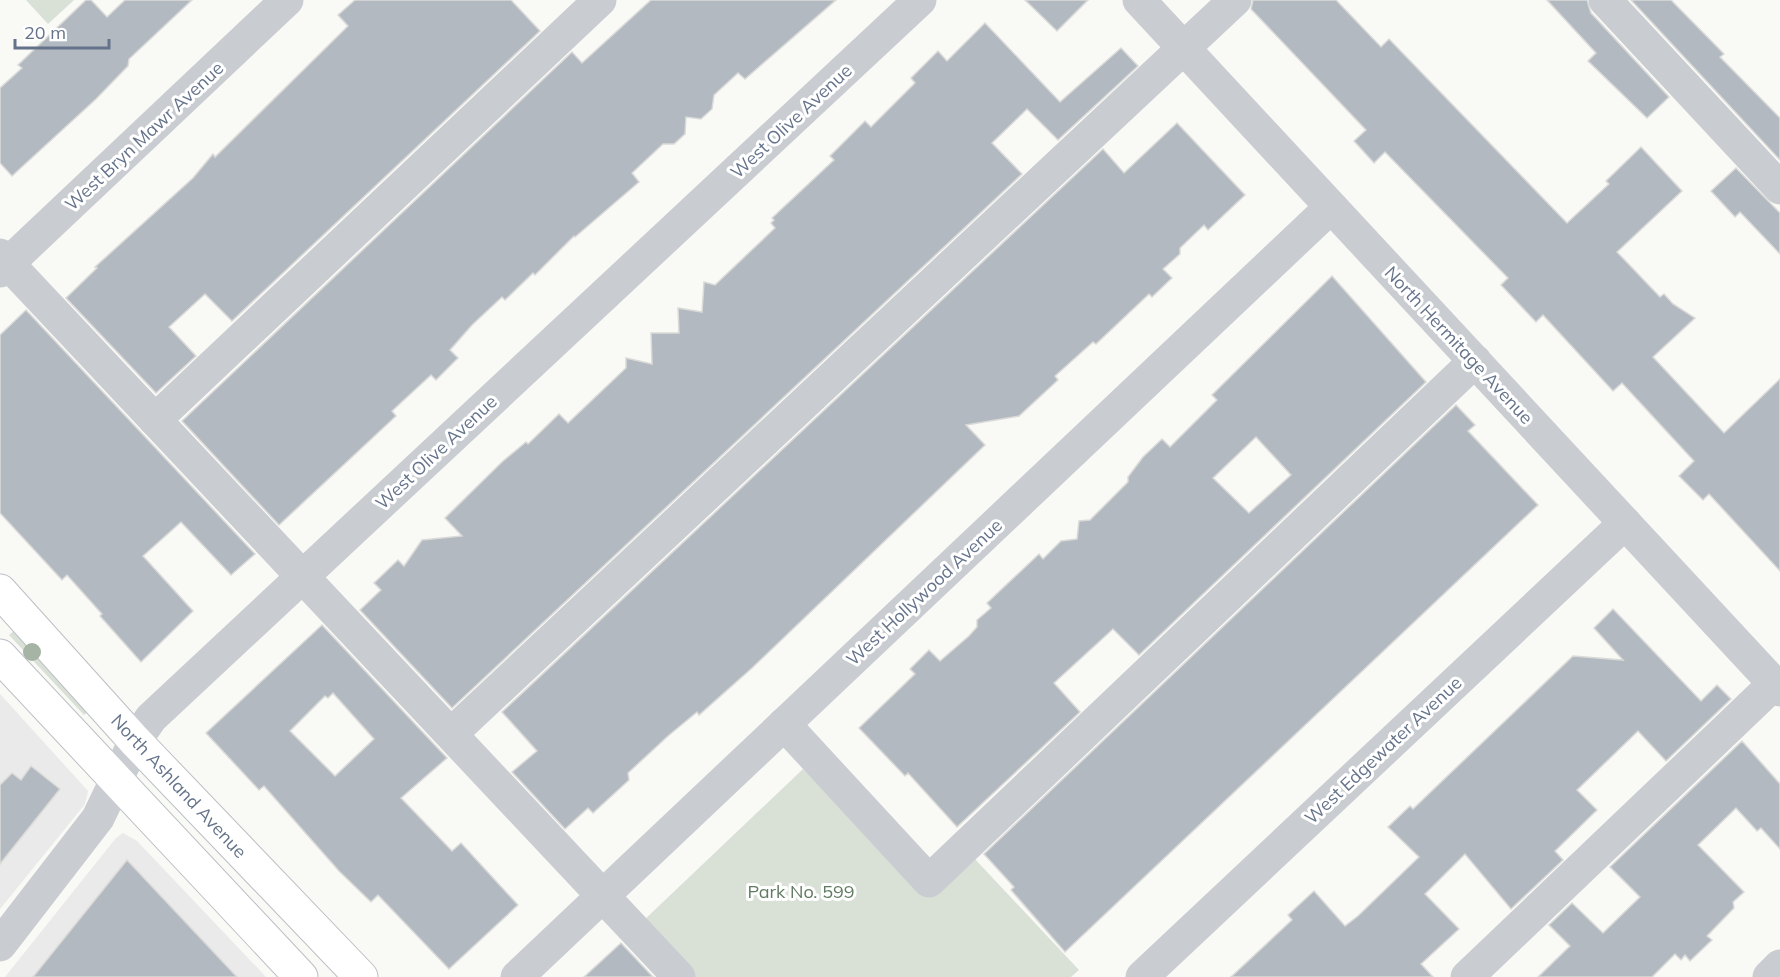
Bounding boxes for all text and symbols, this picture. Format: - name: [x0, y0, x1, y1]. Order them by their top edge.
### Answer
- scale bar: [15, 12, 110, 50]
- text: 20 m: [24, 21, 66, 44]
- street label: West Bryn Mawr Avenue: [60, 57, 228, 215]
- street label: West Olive Avenue: [726, 59, 856, 183]
- street label: North Hermitage Avenue: [1380, 261, 1538, 429]
- street label: West Olive Avenue: [371, 390, 501, 514]
- street label: West Hollywood Avenue: [841, 514, 1007, 670]
- street label: West Edgewater Avenue: [1300, 671, 1466, 829]
- street label: North Ashland Avenue: [106, 709, 252, 863]
- park label: Park No. 599: [747, 880, 855, 903]

